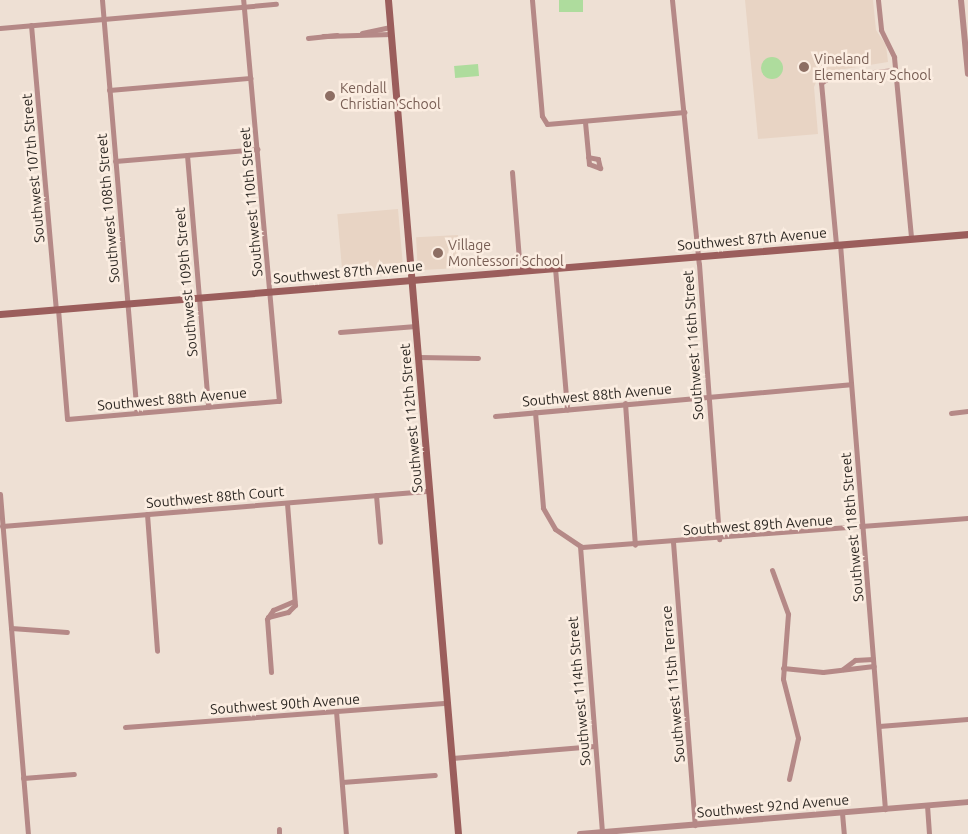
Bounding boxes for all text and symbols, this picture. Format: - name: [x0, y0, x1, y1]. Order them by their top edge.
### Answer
- place label: Vineland Elementary School: [814, 51, 931, 84]
- marker: Vineland Elementary School: [798, 61, 810, 73]
- place label: Kendall Christian School: [340, 80, 441, 112]
- marker: Kendall Christian School: [324, 90, 336, 102]
- street label: Southwest 107th Street: [18, 93, 48, 243]
- street label: Southwest 110th Street: [236, 127, 266, 277]
- street label: Southwest 108th Street: [93, 133, 123, 283]
- street label: Southwest 109th Street: [171, 207, 201, 357]
- street label: Southwest 87th Avenue: [677, 224, 827, 254]
- place label: Village Montessori School: [448, 237, 564, 270]
- marker: Village Montessori School: [432, 247, 444, 259]
- street label: Southwest 87th Avenue: [273, 257, 423, 287]
- street label: Southwest 116th Street: [679, 270, 707, 420]
- street label: Southwest 112th Street: [396, 343, 426, 493]
- street label: Southwest 88th Avenue: [522, 380, 672, 410]
- street label: Southwest 88th Avenue: [97, 384, 247, 414]
- street label: Southwest 118th Street: [837, 452, 867, 602]
- street label: Southwest 88th Court: [145, 483, 285, 511]
- street label: Southwest 89th Avenue: [683, 511, 833, 539]
- street label: Southwest 115th Terrace: [658, 605, 688, 763]
- street label: Southwest 114th Street: [564, 616, 594, 766]
- street label: Southwest 90th Avenue: [210, 690, 360, 718]
- street label: Southwest 92nd Avenue: [696, 791, 850, 821]

